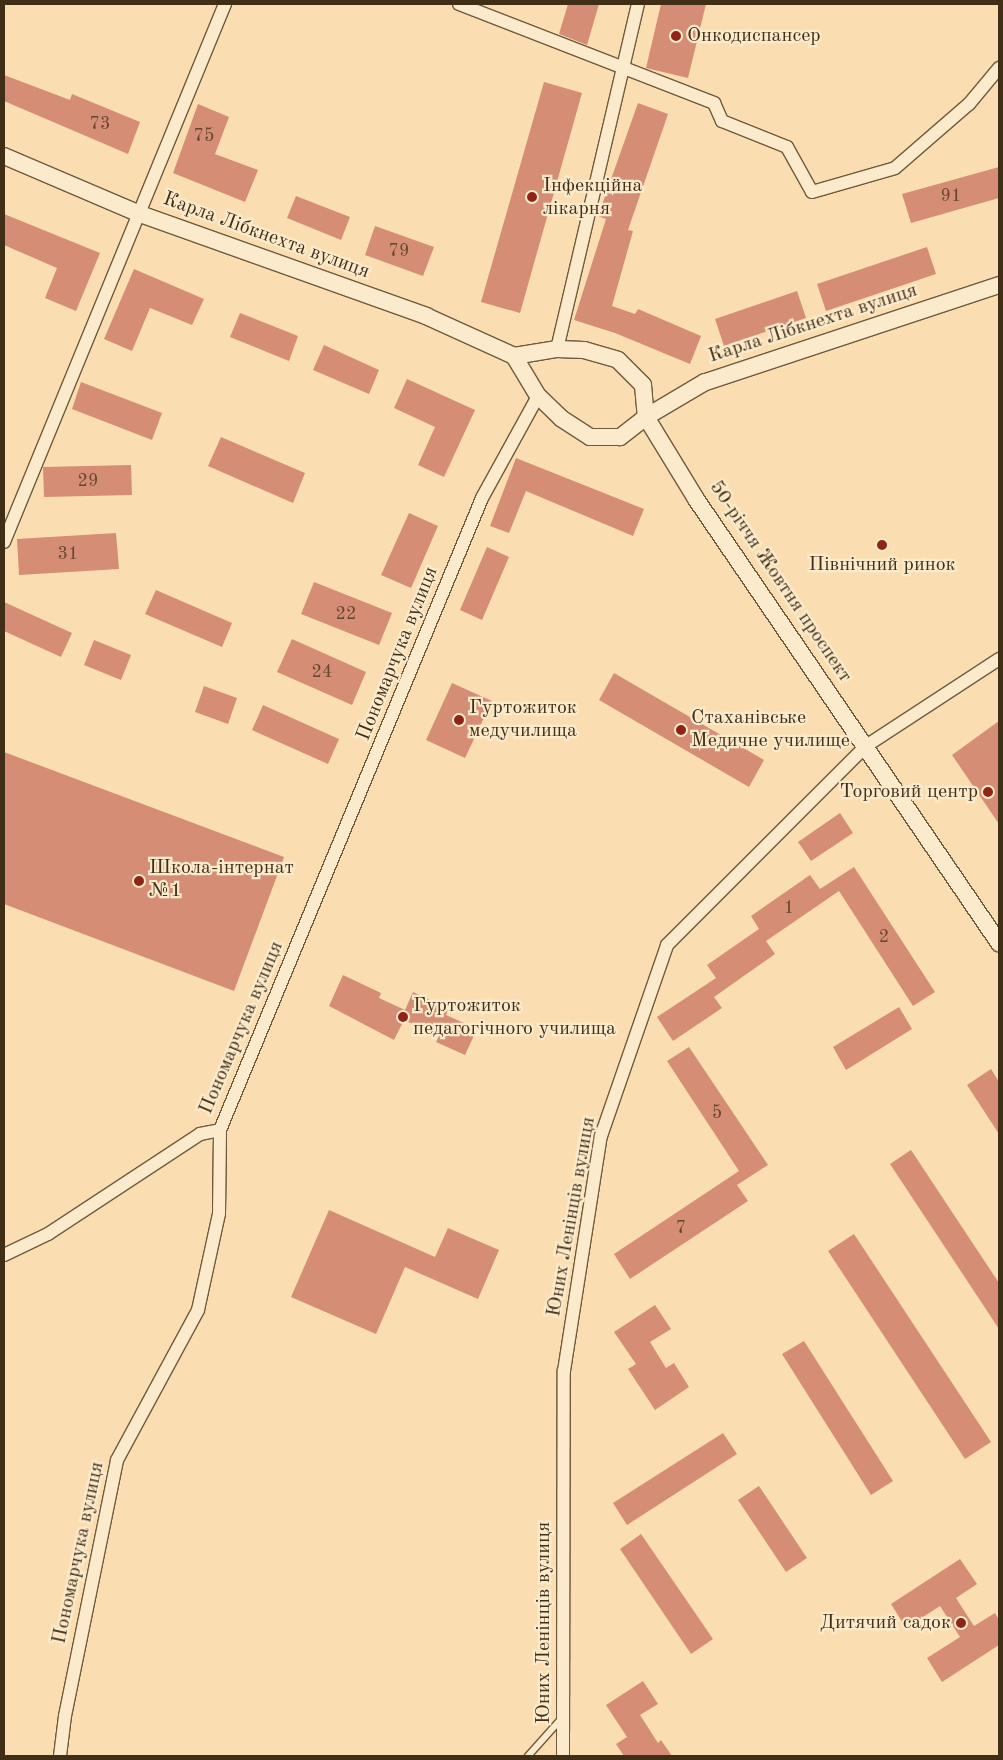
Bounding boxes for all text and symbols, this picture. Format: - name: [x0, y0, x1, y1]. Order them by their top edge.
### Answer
- place label: Онкодиспансер: [687, 24, 821, 48]
- marker: Онкодиспансер: [669, 29, 683, 43]
- house number: 73: [90, 113, 110, 135]
- house number: 75: [194, 125, 214, 147]
- place label: Інфекційна лікарня: [543, 174, 642, 221]
- house number: 91: [941, 185, 961, 207]
- street label: Карла Лібкнехта вулиця: [159, 187, 373, 285]
- marker: Інфекційна лікарня: [525, 190, 539, 204]
- house number: 79: [389, 240, 409, 262]
- street label: Карла Лібкнехта вулиця: [706, 279, 920, 369]
- house number: 29: [78, 470, 98, 492]
- street label: 50-річчя Жовтня проспект: [703, 477, 857, 687]
- marker: Північний ринок: [876, 539, 888, 551]
- house number: 31: [58, 543, 78, 565]
- place label: Північний ринок: [808, 553, 956, 577]
- street label: Пономарчука вулиця: [352, 563, 444, 745]
- house number: 22: [336, 603, 356, 625]
- house number: 24: [312, 661, 332, 683]
- place label: Гуртожиток медучилища: [469, 696, 577, 743]
- place label: Стаханівське Медичне училище: [691, 706, 850, 753]
- marker: Гуртожиток медучилища: [453, 714, 465, 726]
- marker: Стаханівське Медичне училище: [675, 724, 687, 736]
- place label: Торговий центр: [840, 780, 978, 804]
- marker: Торговий центр: [982, 786, 994, 798]
- place label: Школа-інтернат №1: [149, 857, 294, 904]
- marker: Школа-інтернат №1: [133, 875, 145, 887]
- house number: 1: [784, 897, 794, 919]
- house number: 2: [879, 926, 889, 948]
- street label: Пономарчука вулиця: [195, 938, 289, 1118]
- place label: Гуртожиток педагогічного училища: [413, 994, 616, 1041]
- marker: Гуртожиток педагогічного училища: [397, 1011, 409, 1023]
- house number: 5: [712, 1102, 722, 1124]
- street label: Юних Ленінців вулиця: [543, 1115, 601, 1319]
- house number: 7: [676, 1217, 686, 1239]
- street label: Пономарчука вулиця: [48, 1460, 110, 1646]
- street label: Юних Ленінців вулиця: [532, 1522, 556, 1724]
- place label: Дитячий садок: [820, 1611, 951, 1635]
- marker: Дитячий садок: [955, 1617, 967, 1629]

